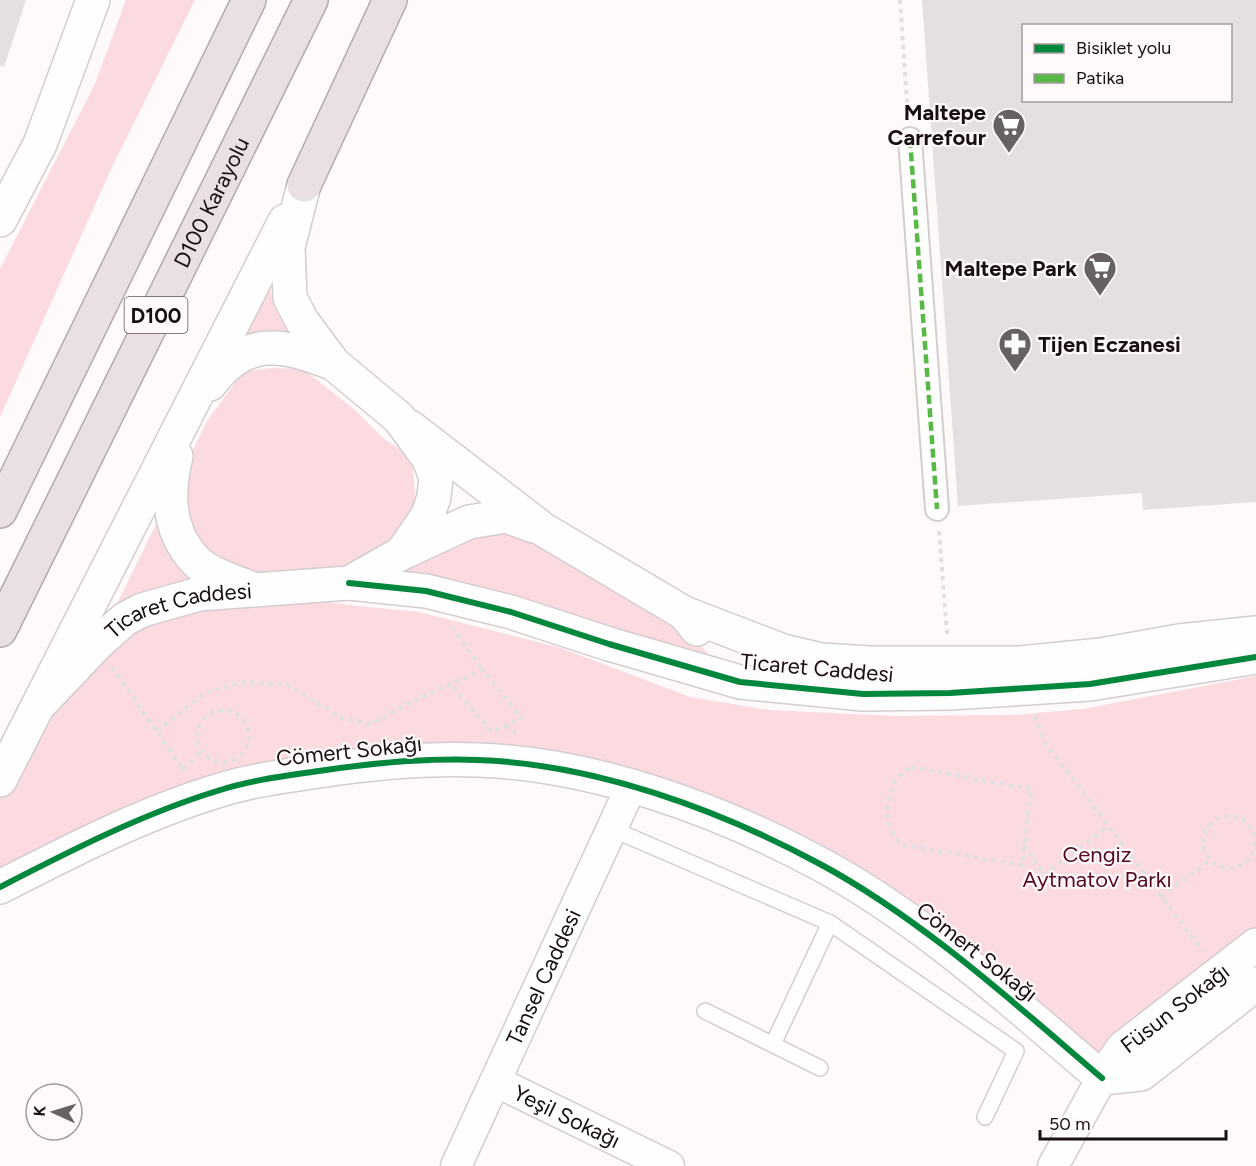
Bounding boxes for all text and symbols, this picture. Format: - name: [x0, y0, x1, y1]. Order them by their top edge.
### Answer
- legend: [1022, 24, 1232, 102]
- text: Bisiklet yolu: [1076, 37, 1171, 59]
- text: Patika: [1076, 67, 1124, 89]
- place label: Maltepe Carrefour: [887, 99, 987, 151]
- supermarket icon: Maltepe Carrefour: [991, 107, 1027, 154]
- street label: D100 Karayolu: [168, 133, 255, 272]
- supermarket icon: Maltepe Park: [1082, 250, 1118, 297]
- place label: Maltepe Park: [945, 255, 1077, 282]
- road number: D100: [124, 297, 188, 333]
- pharmacy icon: Tijen Eczanesi: [997, 326, 1033, 373]
- place label: Tijen Eczanesi: [1038, 331, 1181, 358]
- street label: Ticaret Caddesi: [99, 577, 253, 644]
- street label: Ticaret Caddesi: [739, 648, 895, 688]
- street label: Cömert Sokağı: [275, 730, 423, 772]
- park label: Cengiz Aytmatov Parkı: [1022, 841, 1172, 893]
- street label: Cömert Sokağı: [911, 896, 1043, 1008]
- street label: Tansel Caddesi: [500, 905, 586, 1050]
- street label: Füsun Sokağı: [1115, 957, 1234, 1059]
- street label: Yeşil Sokağı: [509, 1079, 625, 1154]
- north arrow: [24, 1082, 84, 1142]
- scale bar: [1040, 1103, 1226, 1141]
- text: K: [30, 1105, 49, 1117]
- text: 50 m: [1049, 1113, 1091, 1135]

